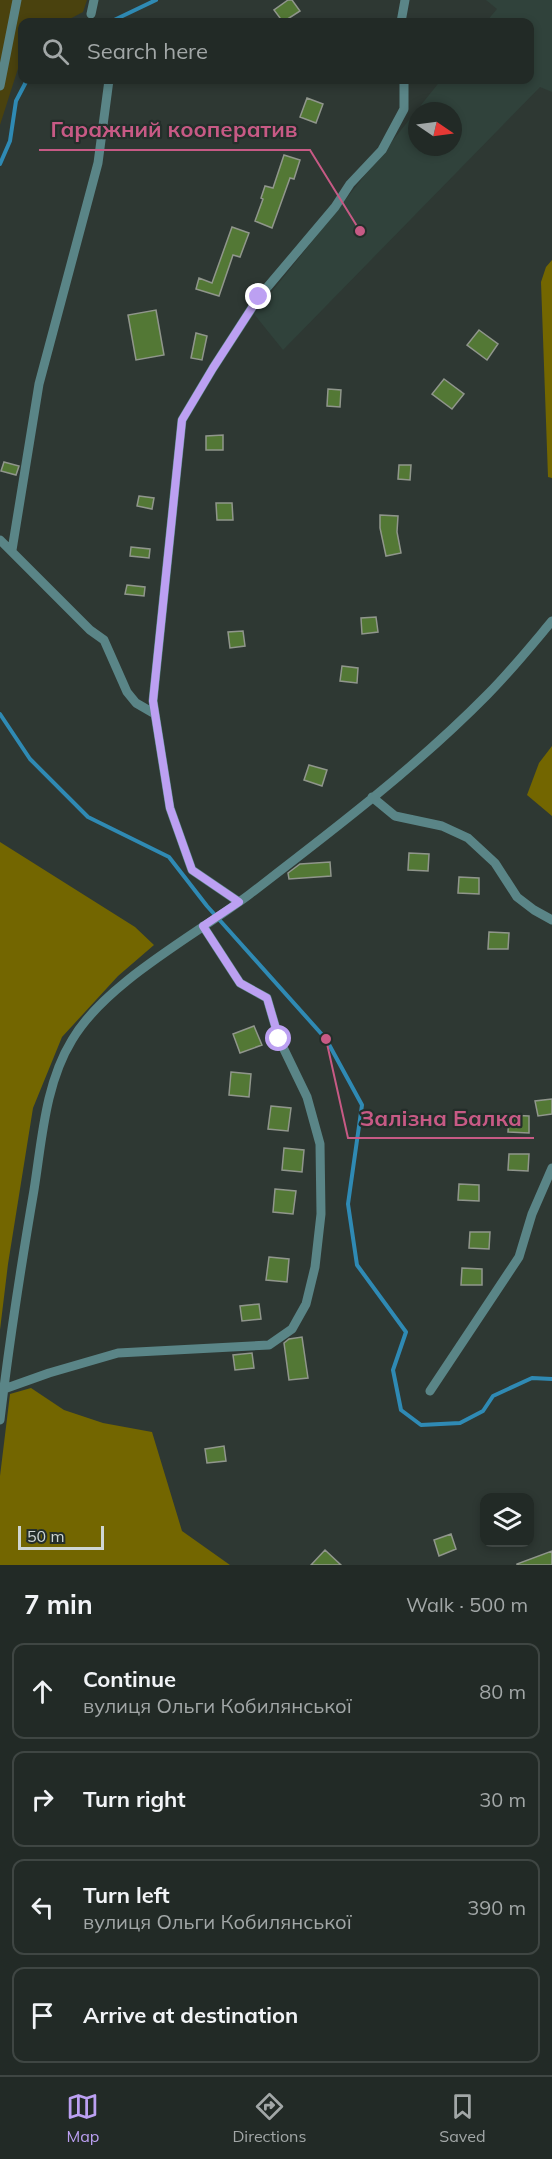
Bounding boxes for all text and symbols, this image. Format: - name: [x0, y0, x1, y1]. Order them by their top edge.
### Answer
- search box: [18, 18, 534, 84]
- icon: search: [39, 35, 72, 68]
- text: Search here: [87, 37, 208, 65]
- north arrow: [408, 102, 462, 156]
- callout: Гаражний кооператив: [39, 110, 310, 150]
- text: Гаражний кооператив: [50, 115, 298, 143]
- route end: [245, 283, 271, 309]
- route start: [265, 1025, 291, 1051]
- callout: Залізна Балка: [348, 1098, 534, 1138]
- text: Залізна Балка: [360, 1104, 522, 1132]
- map controls: [480, 1493, 534, 1547]
- button: layers: [480, 1493, 534, 1547]
- scale bar: [18, 1523, 104, 1550]
- text: 50 m: [27, 1526, 64, 1546]
- text: 7 min: [24, 1588, 93, 1621]
- text: Walk · 500 m: [406, 1592, 528, 1617]
- text: Continue: [83, 1665, 176, 1693]
- icon: ahead: [26, 1675, 59, 1708]
- text: 80 m: [479, 1679, 526, 1704]
- text: вулиця Ольги Кобилянської: [83, 1693, 352, 1718]
- icon: right: [26, 1783, 59, 1816]
- text: Turn right: [83, 1785, 186, 1813]
- text: 30 m: [479, 1787, 526, 1812]
- text: Turn left: [83, 1881, 170, 1909]
- icon: left: [26, 1891, 59, 1924]
- text: 390 m: [467, 1895, 526, 1920]
- text: вулиця Ольги Кобилянської: [83, 1909, 352, 1934]
- icon: arrive: [26, 1999, 59, 2032]
- text: Arrive at destination: [83, 2001, 298, 2029]
- tab: Map: [66, 2090, 99, 2146]
- tab: Directions: [232, 2090, 306, 2146]
- tab: Saved: [439, 2090, 486, 2146]

